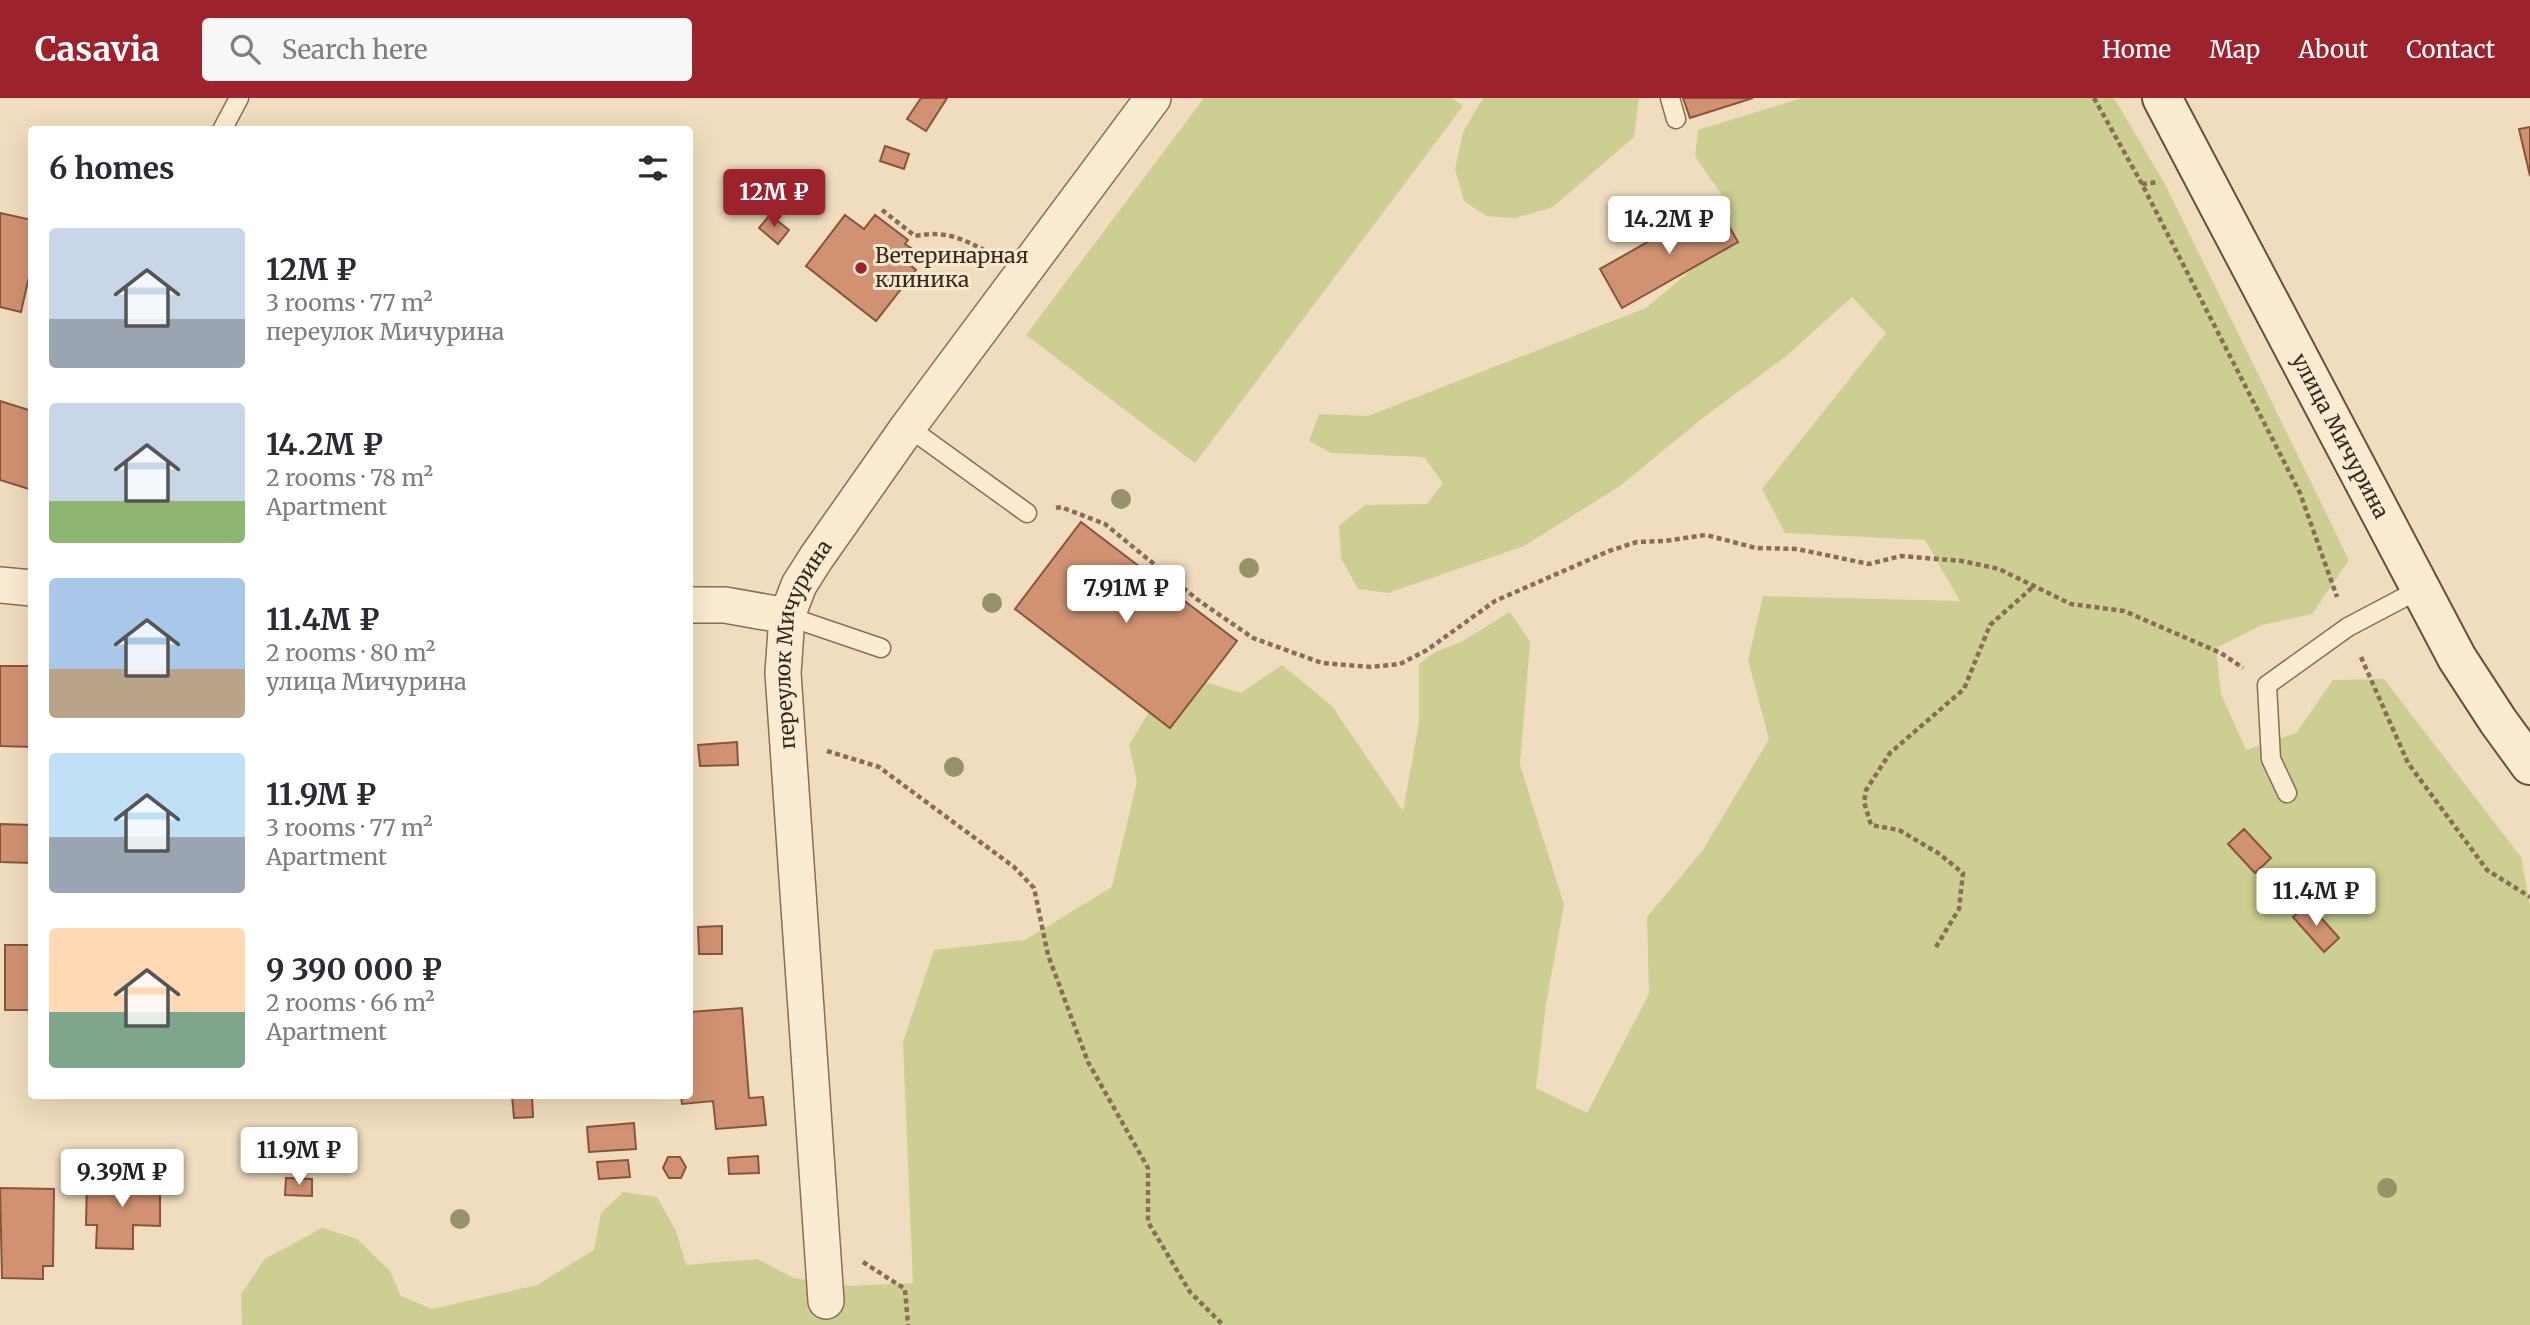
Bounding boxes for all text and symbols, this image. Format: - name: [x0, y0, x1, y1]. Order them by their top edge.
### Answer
- search box: [202, 18, 692, 81]
- text: Casavia: [35, 29, 160, 70]
- icon: search: [226, 30, 264, 68]
- text: Search here: [282, 33, 427, 66]
- text: Home: [2102, 34, 2171, 65]
- text: Map: [2209, 34, 2260, 65]
- text: About: [2298, 34, 2368, 65]
- text: Contact: [2406, 34, 2495, 65]
- text: 6 homes: [49, 149, 174, 187]
- icon: filters: [634, 149, 672, 187]
- pin: 12M ₽: [725, 170, 823, 229]
- text: 12M ₽: [739, 177, 809, 206]
- pin: 14.2M ₽: [1604, 197, 1734, 256]
- text: 14.2M ₽: [1624, 204, 1714, 233]
- place label: Ветеринарная клиника: [875, 242, 1028, 293]
- text: 12M ₽: [266, 250, 357, 288]
- icon: home: [105, 256, 189, 340]
- marker: Ветеринарная клиника: [853, 260, 869, 276]
- text: 3 rooms · 77 m²: [266, 288, 433, 317]
- text: переулок Мичурина: [266, 317, 504, 346]
- street label: улица Мичурина: [2286, 348, 2395, 523]
- text: 14.2M ₽: [266, 425, 383, 463]
- icon: home: [105, 431, 189, 515]
- text: 2 rooms · 78 m²: [266, 463, 433, 492]
- text: Apartment: [266, 492, 387, 521]
- street label: переулок Мичурина: [769, 534, 838, 750]
- pin: 7.91M ₽: [1061, 566, 1191, 625]
- text: 7.91M ₽: [1083, 573, 1169, 602]
- text: 11.4M ₽: [266, 600, 380, 638]
- icon: home: [105, 606, 189, 690]
- text: 2 rooms · 80 m²: [266, 638, 435, 667]
- text: улица Мичурина: [266, 667, 467, 696]
- text: 11.9M ₽: [266, 775, 377, 813]
- icon: home: [105, 781, 189, 865]
- text: 3 rooms · 77 m²: [266, 813, 433, 842]
- text: Apartment: [266, 842, 387, 871]
- pin: 11.4M ₽: [2251, 868, 2381, 928]
- text: 11.4M ₽: [2272, 876, 2360, 905]
- text: 9 390 000 ₽: [266, 950, 442, 988]
- icon: home: [105, 956, 189, 1040]
- text: 2 rooms · 66 m²: [266, 988, 435, 1017]
- text: Apartment: [266, 1017, 387, 1046]
- pin: 11.9M ₽: [234, 1128, 364, 1187]
- text: 11.9M ₽: [257, 1135, 341, 1164]
- pin: 9.39M ₽: [57, 1150, 187, 1209]
- text: 9.39M ₽: [77, 1157, 167, 1186]

